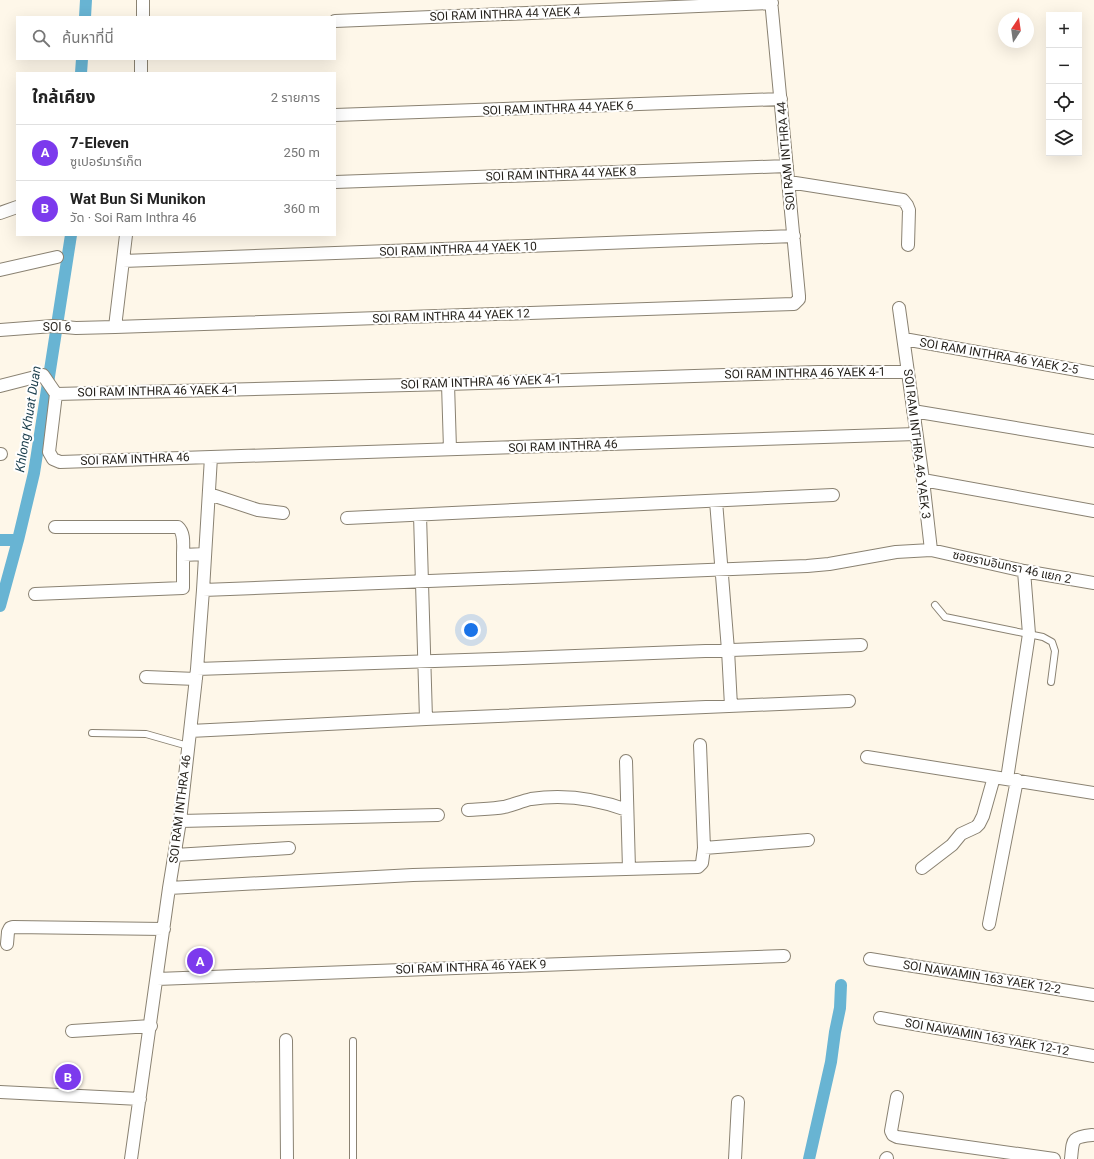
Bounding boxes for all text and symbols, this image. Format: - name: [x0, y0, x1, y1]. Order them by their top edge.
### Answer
- street label: SOI RAM INTHRA 44 YAEK 4: [429, 4, 581, 24]
- north arrow: [998, 12, 1034, 48]
- map controls: [1046, 12, 1082, 156]
- button: +: [1046, 12, 1082, 48]
- search box: [16, 16, 336, 60]
- icon: search: [30, 27, 52, 49]
- text: ค้นหาที่นี่: [62, 29, 114, 47]
- button: −: [1046, 48, 1082, 84]
- button: locate: [1046, 84, 1082, 120]
- text: ใกล้เคียง: [32, 87, 95, 107]
- text: 2 รายการ: [271, 90, 320, 105]
- street label: SOI RAM INTHRA 44 YAEK 6: [482, 98, 634, 118]
- street label: SOI RAM INTHRA 44: [774, 101, 798, 211]
- button: layers: [1046, 120, 1082, 156]
- text: 7-Eleven: [70, 134, 129, 152]
- text: A: [41, 145, 49, 160]
- text: 250 m: [283, 145, 320, 160]
- text: ซูเปอร์มาร์เก็ต: [70, 154, 142, 169]
- street label: SOI RAM INTHRA 44 YAEK 8: [485, 164, 637, 184]
- text: Wat Bun Si Munikon: [70, 190, 206, 208]
- text: B: [41, 201, 49, 216]
- text: 360 m: [283, 201, 320, 216]
- text: วัด · Soi Ram Inthra 46: [70, 210, 197, 225]
- street label: SOI RAM INTHRA 44 YAEK 10: [379, 239, 537, 259]
- street label: SOI RAM INTHRA 44 YAEK 12: [372, 306, 530, 326]
- street label: SOI 6: [43, 320, 71, 334]
- street label: SOI RAM INTHRA 46 YAEK 2-5: [919, 335, 1080, 377]
- water label: Khlong Khuat Duan: [12, 365, 44, 473]
- street label: SOI RAM INTHRA 46 YAEK 4-1: [724, 365, 886, 381]
- street label: SOI RAM INTHRA 46 YAEK 3: [901, 368, 933, 520]
- street label: SOI RAM INTHRA 46 YAEK 4-1: [400, 372, 562, 392]
- street label: SOI RAM INTHRA 46 YAEK 4-1: [77, 383, 239, 399]
- street label: SOI RAM INTHRA 46: [508, 437, 618, 455]
- street label: SOI RAM INTHRA 46: [80, 450, 190, 468]
- street label: ซอยรามอินทรา 46 แยก 2: [951, 548, 1073, 586]
- your location: [461, 620, 481, 640]
- street label: SOI RAM INTHRA 46: [166, 754, 194, 864]
- pin: A: [187, 946, 213, 976]
- street label: SOI RAM INTHRA 46 YAEK 9: [395, 957, 547, 977]
- street label: SOI NAWAMIN 163 YAEK 12-2: [902, 958, 1062, 996]
- street label: SOI NAWAMIN 163 YAEK 12-12: [904, 1016, 1070, 1058]
- pin: B: [55, 1062, 81, 1092]

